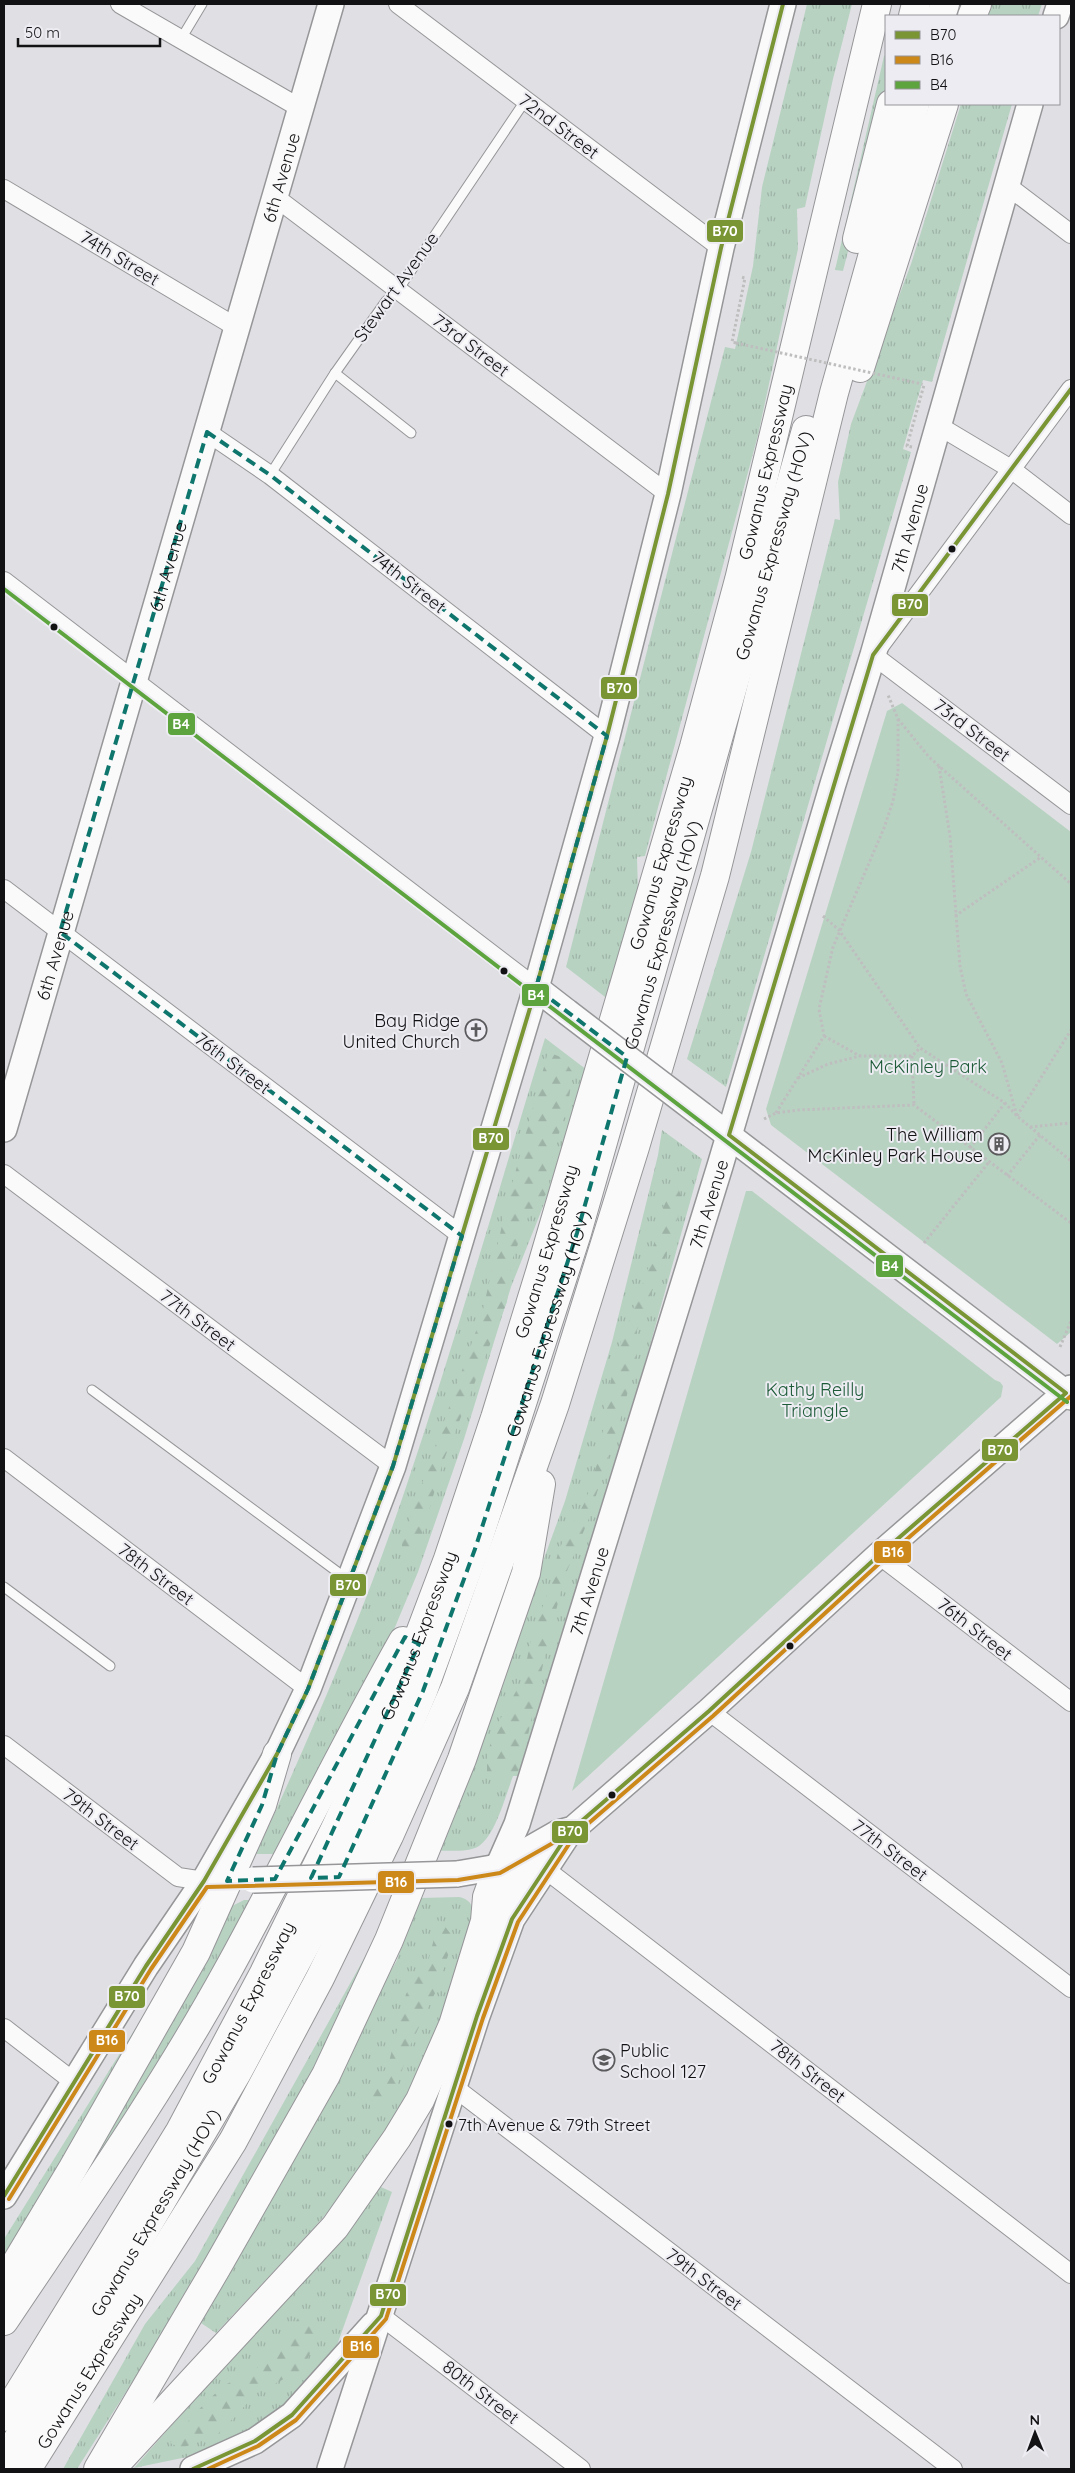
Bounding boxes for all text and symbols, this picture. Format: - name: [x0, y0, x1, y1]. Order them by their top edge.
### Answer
- scale bar: [18, 15, 160, 47]
- legend: [885, 15, 1060, 105]
- text: 50 m: [25, 23, 60, 42]
- text: B70: [930, 25, 956, 44]
- text: B16: [930, 50, 953, 69]
- text: B4: [930, 75, 948, 94]
- street label: 72nd Street: [514, 88, 604, 164]
- street label: 6th Avenue: [257, 130, 305, 225]
- line badge: B70: [706, 219, 744, 243]
- text: B70: [712, 222, 738, 240]
- street label: 74th Street: [76, 225, 164, 291]
- street label: Stewart Avenue: [348, 228, 444, 346]
- street label: 73rd Street: [428, 309, 514, 381]
- street label: Gowanus Expressway: [733, 381, 797, 562]
- street label: Gowanus Expressway (HOV): [729, 428, 817, 663]
- street label: 7th Avenue: [885, 481, 933, 576]
- street label: 6th Avenue: [144, 519, 192, 614]
- unlabelled marker: [947, 544, 957, 554]
- street label: 74th Street: [367, 546, 451, 618]
- line badge: B70: [891, 593, 929, 617]
- text: B70: [897, 595, 923, 613]
- unlabelled marker: [49, 622, 59, 632]
- line badge: B70: [600, 676, 638, 700]
- text: B70: [606, 679, 632, 697]
- street label: 73rd Street: [929, 694, 1015, 766]
- line badge: B4: [167, 712, 196, 736]
- text: B4: [172, 715, 190, 733]
- street label: Gowanus Expressway: [624, 773, 696, 953]
- street label: Gowanus Expressway (HOV): [618, 818, 706, 1052]
- street label: 6th Avenue: [31, 908, 78, 1003]
- unlabelled marker: [499, 966, 509, 976]
- line badge: B4: [521, 983, 550, 1007]
- text: B4: [527, 986, 545, 1004]
- place label: Bay Ridge United Church: [343, 1009, 460, 1053]
- church icon: Bay Ridge United Church: [464, 1018, 488, 1042]
- street label: 76th Street: [191, 1027, 275, 1099]
- park label: McKinley Park: [869, 1055, 987, 1078]
- place label: The William McKinley Park House: [808, 1123, 983, 1167]
- line badge: B70: [472, 1127, 510, 1151]
- text: B70: [478, 1129, 504, 1147]
- building icon: The William McKinley Park House: [987, 1132, 1011, 1156]
- street label: 7th Avenue: [684, 1157, 733, 1251]
- street label: Gowanus Expressway: [509, 1162, 582, 1341]
- street label: Gowanus Expressway (HOV): [500, 1207, 595, 1440]
- line badge: B4: [875, 1254, 904, 1278]
- text: B4: [881, 1257, 899, 1275]
- street label: 77th Street: [156, 1284, 240, 1356]
- park label: Kathy Reilly Triangle: [766, 1378, 864, 1422]
- line badge: B70: [981, 1438, 1019, 1462]
- text: B70: [987, 1441, 1013, 1459]
- street label: 78th Street: [113, 1538, 199, 1610]
- line badge: B16: [873, 1540, 912, 1564]
- street label: 7th Avenue: [564, 1543, 613, 1638]
- text: B16: [882, 1543, 904, 1561]
- street label: Gowanus Expressway: [374, 1548, 461, 1724]
- line badge: B70: [329, 1573, 367, 1597]
- text: B70: [335, 1576, 361, 1594]
- street label: 76th Street: [933, 1593, 1017, 1665]
- unlabelled marker: [785, 1641, 795, 1651]
- street label: 79th Street: [58, 1783, 144, 1855]
- unlabelled marker: [607, 1790, 617, 1800]
- street label: 77th Street: [848, 1814, 932, 1886]
- line badge: B70: [551, 1820, 589, 1844]
- text: B70: [557, 1822, 583, 1840]
- line badge: B16: [377, 1870, 415, 1894]
- text: B16: [385, 1873, 407, 1891]
- street label: Gowanus Expressway: [196, 1917, 299, 2088]
- line badge: B70: [108, 1985, 146, 2009]
- text: B70: [114, 1987, 140, 2005]
- line badge: B16: [88, 2029, 126, 2053]
- text: B16: [96, 2031, 118, 2049]
- street label: 78th Street: [766, 2034, 850, 2108]
- place label: Public School 127: [620, 2039, 706, 2083]
- school or university icon: Public School 127: [592, 2048, 616, 2072]
- street label: Gowanus Expressway (HOV): [85, 2104, 225, 2320]
- place label: 7th Avenue & 79th Street: [458, 2114, 651, 2135]
- marker: 7th Avenue & 79th Street: [444, 2119, 454, 2129]
- street label: 79th Street: [661, 2243, 747, 2315]
- line badge: B70: [369, 2283, 407, 2307]
- text: B70: [375, 2285, 401, 2303]
- street label: Gowanus Expressway: [31, 2288, 146, 2453]
- line badge: B16: [342, 2335, 380, 2359]
- text: B16: [350, 2337, 372, 2355]
- street label: 80th Street: [438, 2355, 524, 2429]
- north arrow: [1010, 2408, 1060, 2458]
- text: N: [1029, 2411, 1040, 2429]

